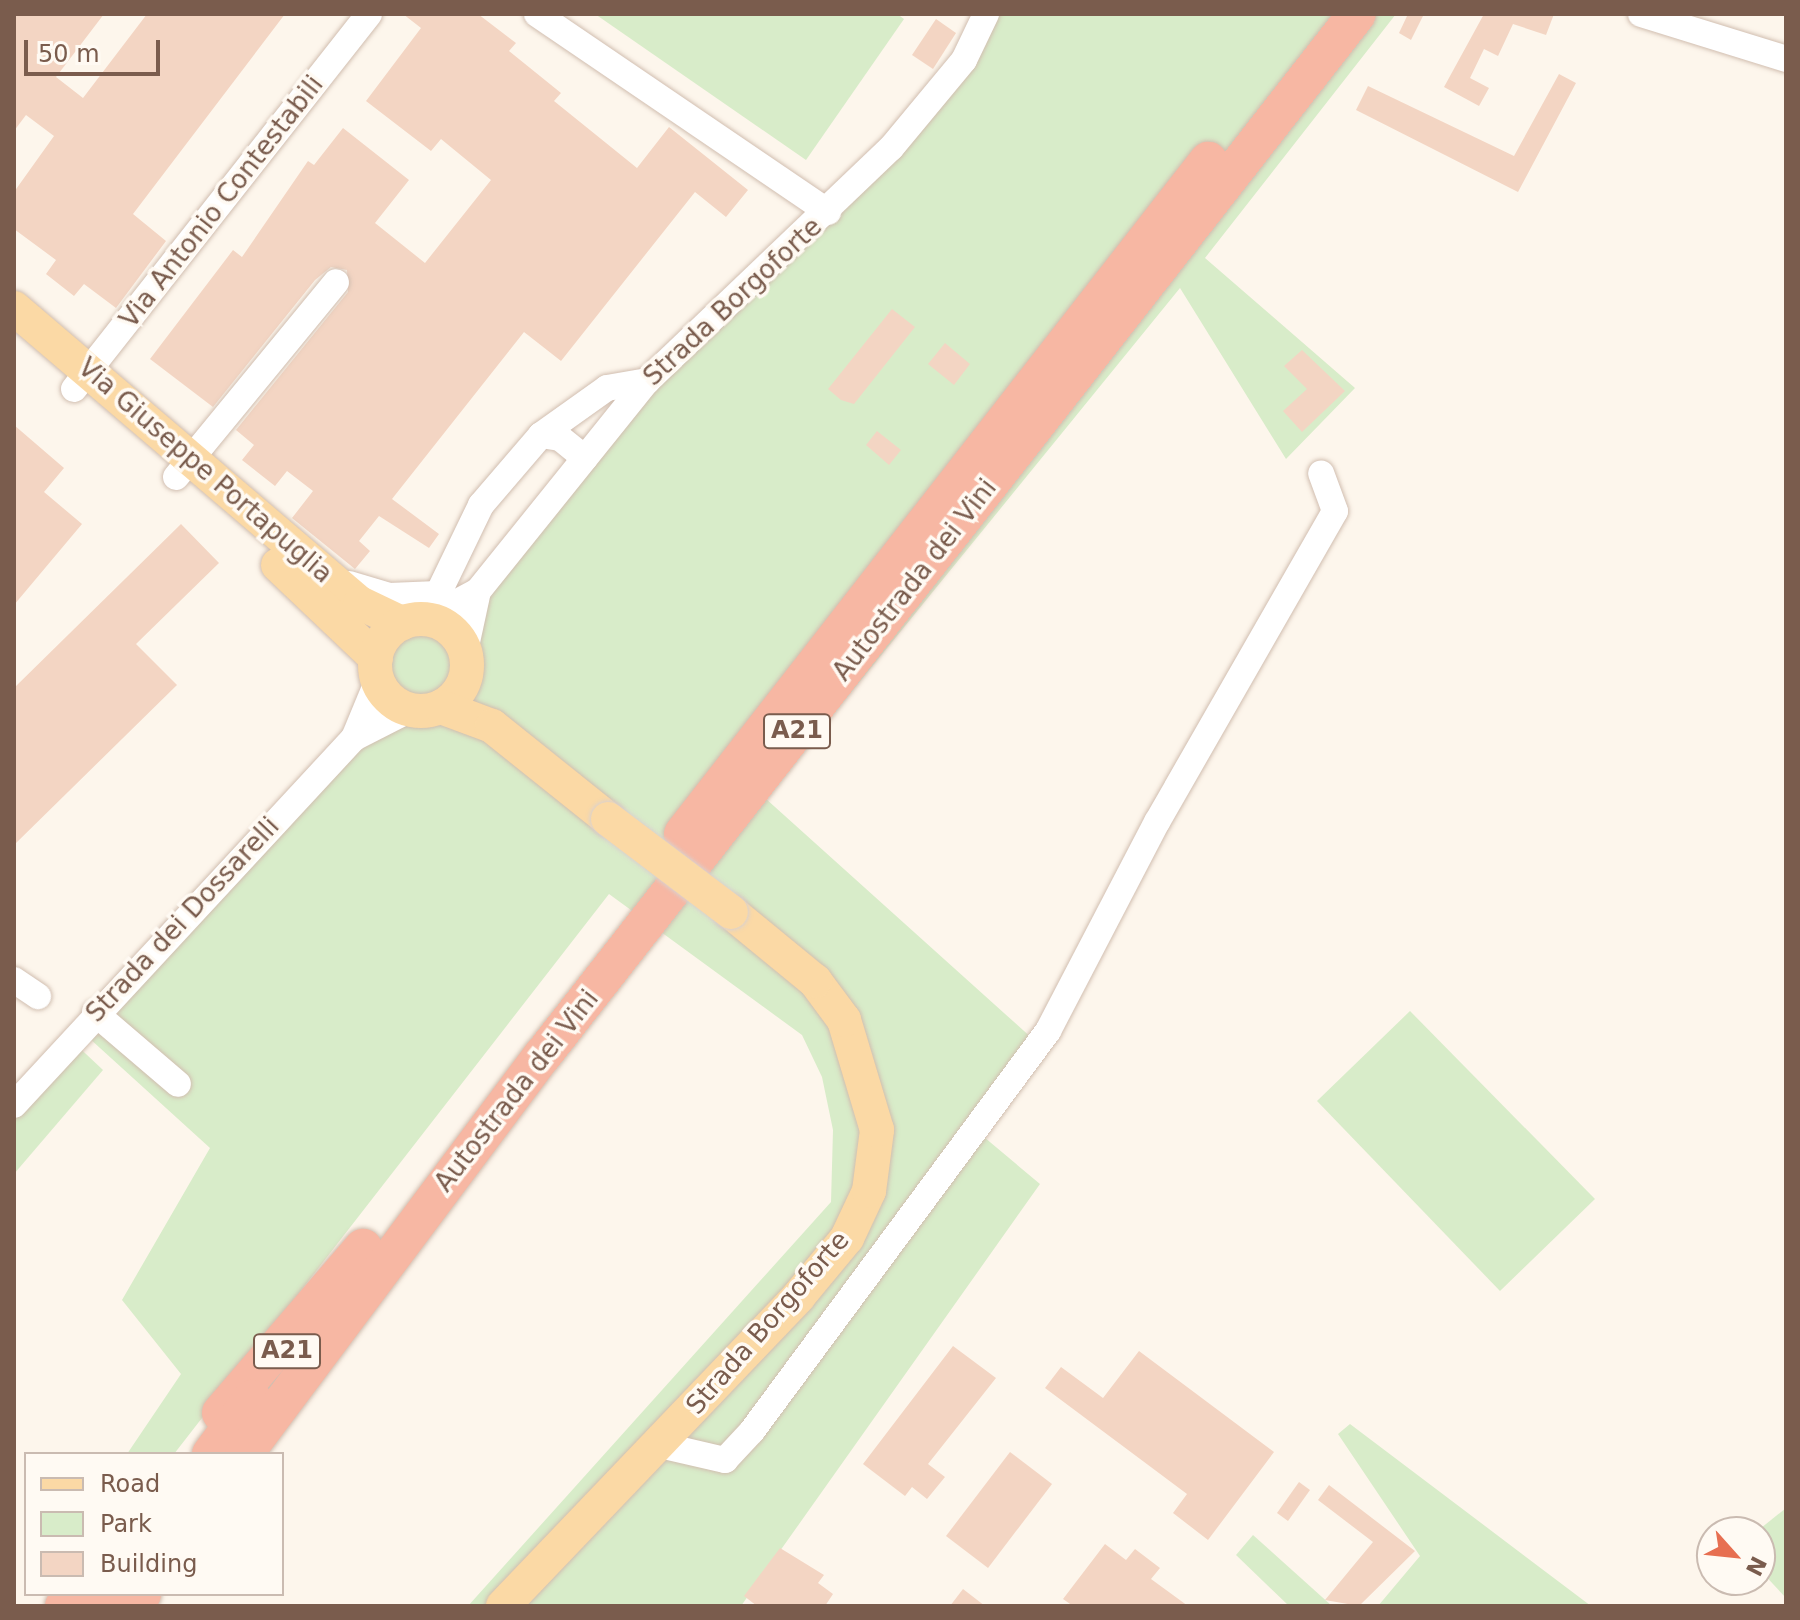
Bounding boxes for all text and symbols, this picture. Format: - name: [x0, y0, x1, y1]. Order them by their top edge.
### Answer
- scale bar: [28, 24, 164, 74]
- text: 50 m: [38, 40, 100, 68]
- street label: Via Antonio Contestabili: [114, 70, 330, 334]
- street label: Strada Borgoforte: [637, 211, 829, 393]
- street label: Via Giuseppe Portapuglia: [72, 352, 338, 590]
- street label: Autostrada dei Vini: [827, 473, 1003, 687]
- road number: A21: [763, 711, 831, 751]
- street label: Strada dei Dossarelli: [80, 811, 286, 1029]
- street label: Autostrada dei Vini: [429, 984, 605, 1198]
- street label: Strada Borgoforte: [680, 1225, 856, 1421]
- road number: A21: [253, 1331, 321, 1371]
- legend: [24, 1452, 284, 1596]
- text: Road: [100, 1470, 160, 1498]
- text: Park: [100, 1510, 152, 1538]
- north arrow: [1696, 1516, 1776, 1596]
- text: Building: [100, 1550, 197, 1578]
- text: N: [1741, 1552, 1771, 1580]

